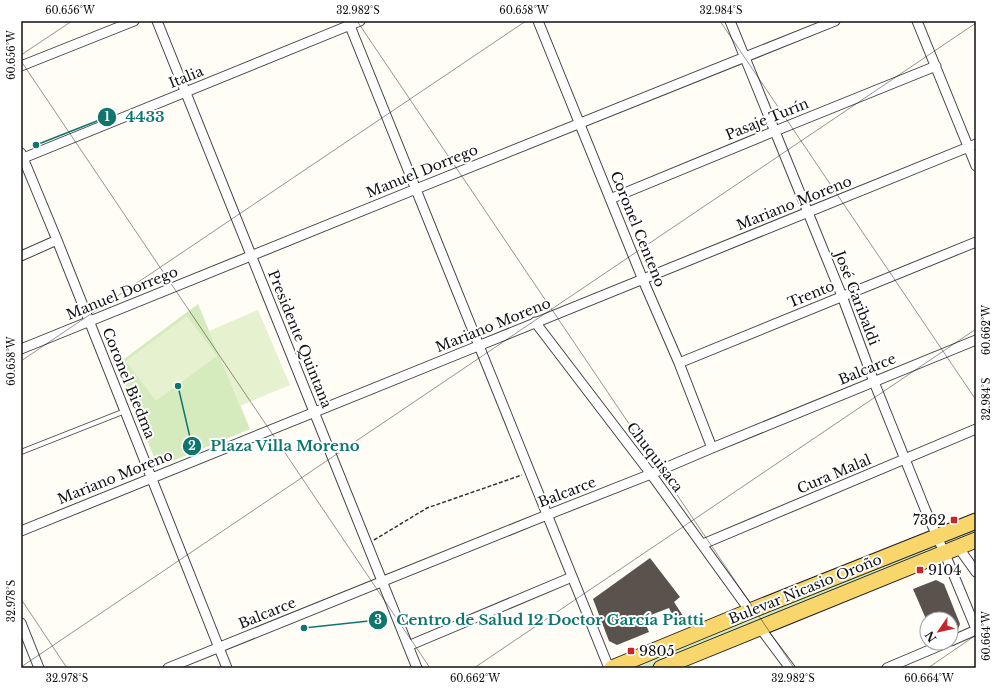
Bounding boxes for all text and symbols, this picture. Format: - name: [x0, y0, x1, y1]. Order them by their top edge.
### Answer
- text: 60.656°W: [45, 4, 95, 17]
- text: 32.982°S: [336, 4, 380, 17]
- text: 60.658°W: [499, 4, 549, 17]
- text: 32.984°S: [699, 4, 743, 17]
- text: 60.656°W: [5, 30, 18, 80]
- street label: Italia: [166, 62, 206, 92]
- street label: Pasaje Turín: [723, 94, 812, 144]
- callout: 4433: [97, 103, 172, 130]
- text: 4433: [125, 107, 165, 126]
- text: 1: [104, 109, 110, 124]
- street label: Manuel Dorrego: [364, 140, 480, 202]
- street label: Coronel Centeno: [607, 168, 669, 290]
- street label: Mariano Moreno: [734, 172, 854, 234]
- street label: José Garibaldi: [830, 246, 883, 348]
- street label: Manuel Dorrego: [64, 262, 180, 324]
- street label: Presidente Quintana: [264, 267, 336, 411]
- street label: Trento: [785, 277, 837, 311]
- street label: Mariano Moreno: [433, 294, 553, 356]
- text: 60.662°W: [980, 305, 993, 355]
- street label: Coronel Biedma: [99, 325, 160, 441]
- text: 60.658°W: [5, 336, 18, 386]
- street label: Balcarce: [836, 349, 898, 389]
- text: 32.984°S: [980, 377, 993, 421]
- street label: Chuquisaca: [623, 418, 687, 496]
- callout: Plaza Villa Moreno: [182, 433, 368, 460]
- text: Plaza Villa Moreno: [210, 436, 360, 455]
- text: 2: [188, 438, 196, 453]
- street label: Mariano Moreno: [55, 446, 175, 508]
- street label: Cura Malal: [794, 450, 874, 498]
- street label: Balcarce: [536, 473, 598, 511]
- place label: 7362: [913, 511, 946, 529]
- marker: 7362: [949, 515, 959, 525]
- street label: Bulevar Nicasio Oroño: [726, 550, 884, 628]
- place label: 9104: [928, 561, 961, 579]
- marker: 9104: [915, 565, 925, 575]
- text: 32.978°S: [5, 580, 18, 622]
- street label: Balcarce: [236, 593, 298, 633]
- callout: Centro de Salud 12 Doctor García Piatti: [368, 606, 712, 633]
- text: Centro de Salud 12 Doctor García Piatti: [396, 610, 704, 629]
- north arrow: [919, 611, 959, 651]
- text: 60.664°W: [980, 611, 993, 661]
- text: 3: [374, 612, 382, 627]
- text: N: [922, 628, 939, 645]
- place label: 9805: [639, 642, 674, 660]
- marker: 9805: [626, 646, 636, 656]
- text: 32.978°S: [46, 672, 88, 685]
- text: 60.662°W: [450, 672, 500, 685]
- text: 32.982°S: [771, 672, 815, 685]
- text: 60.664°W: [904, 672, 954, 685]

